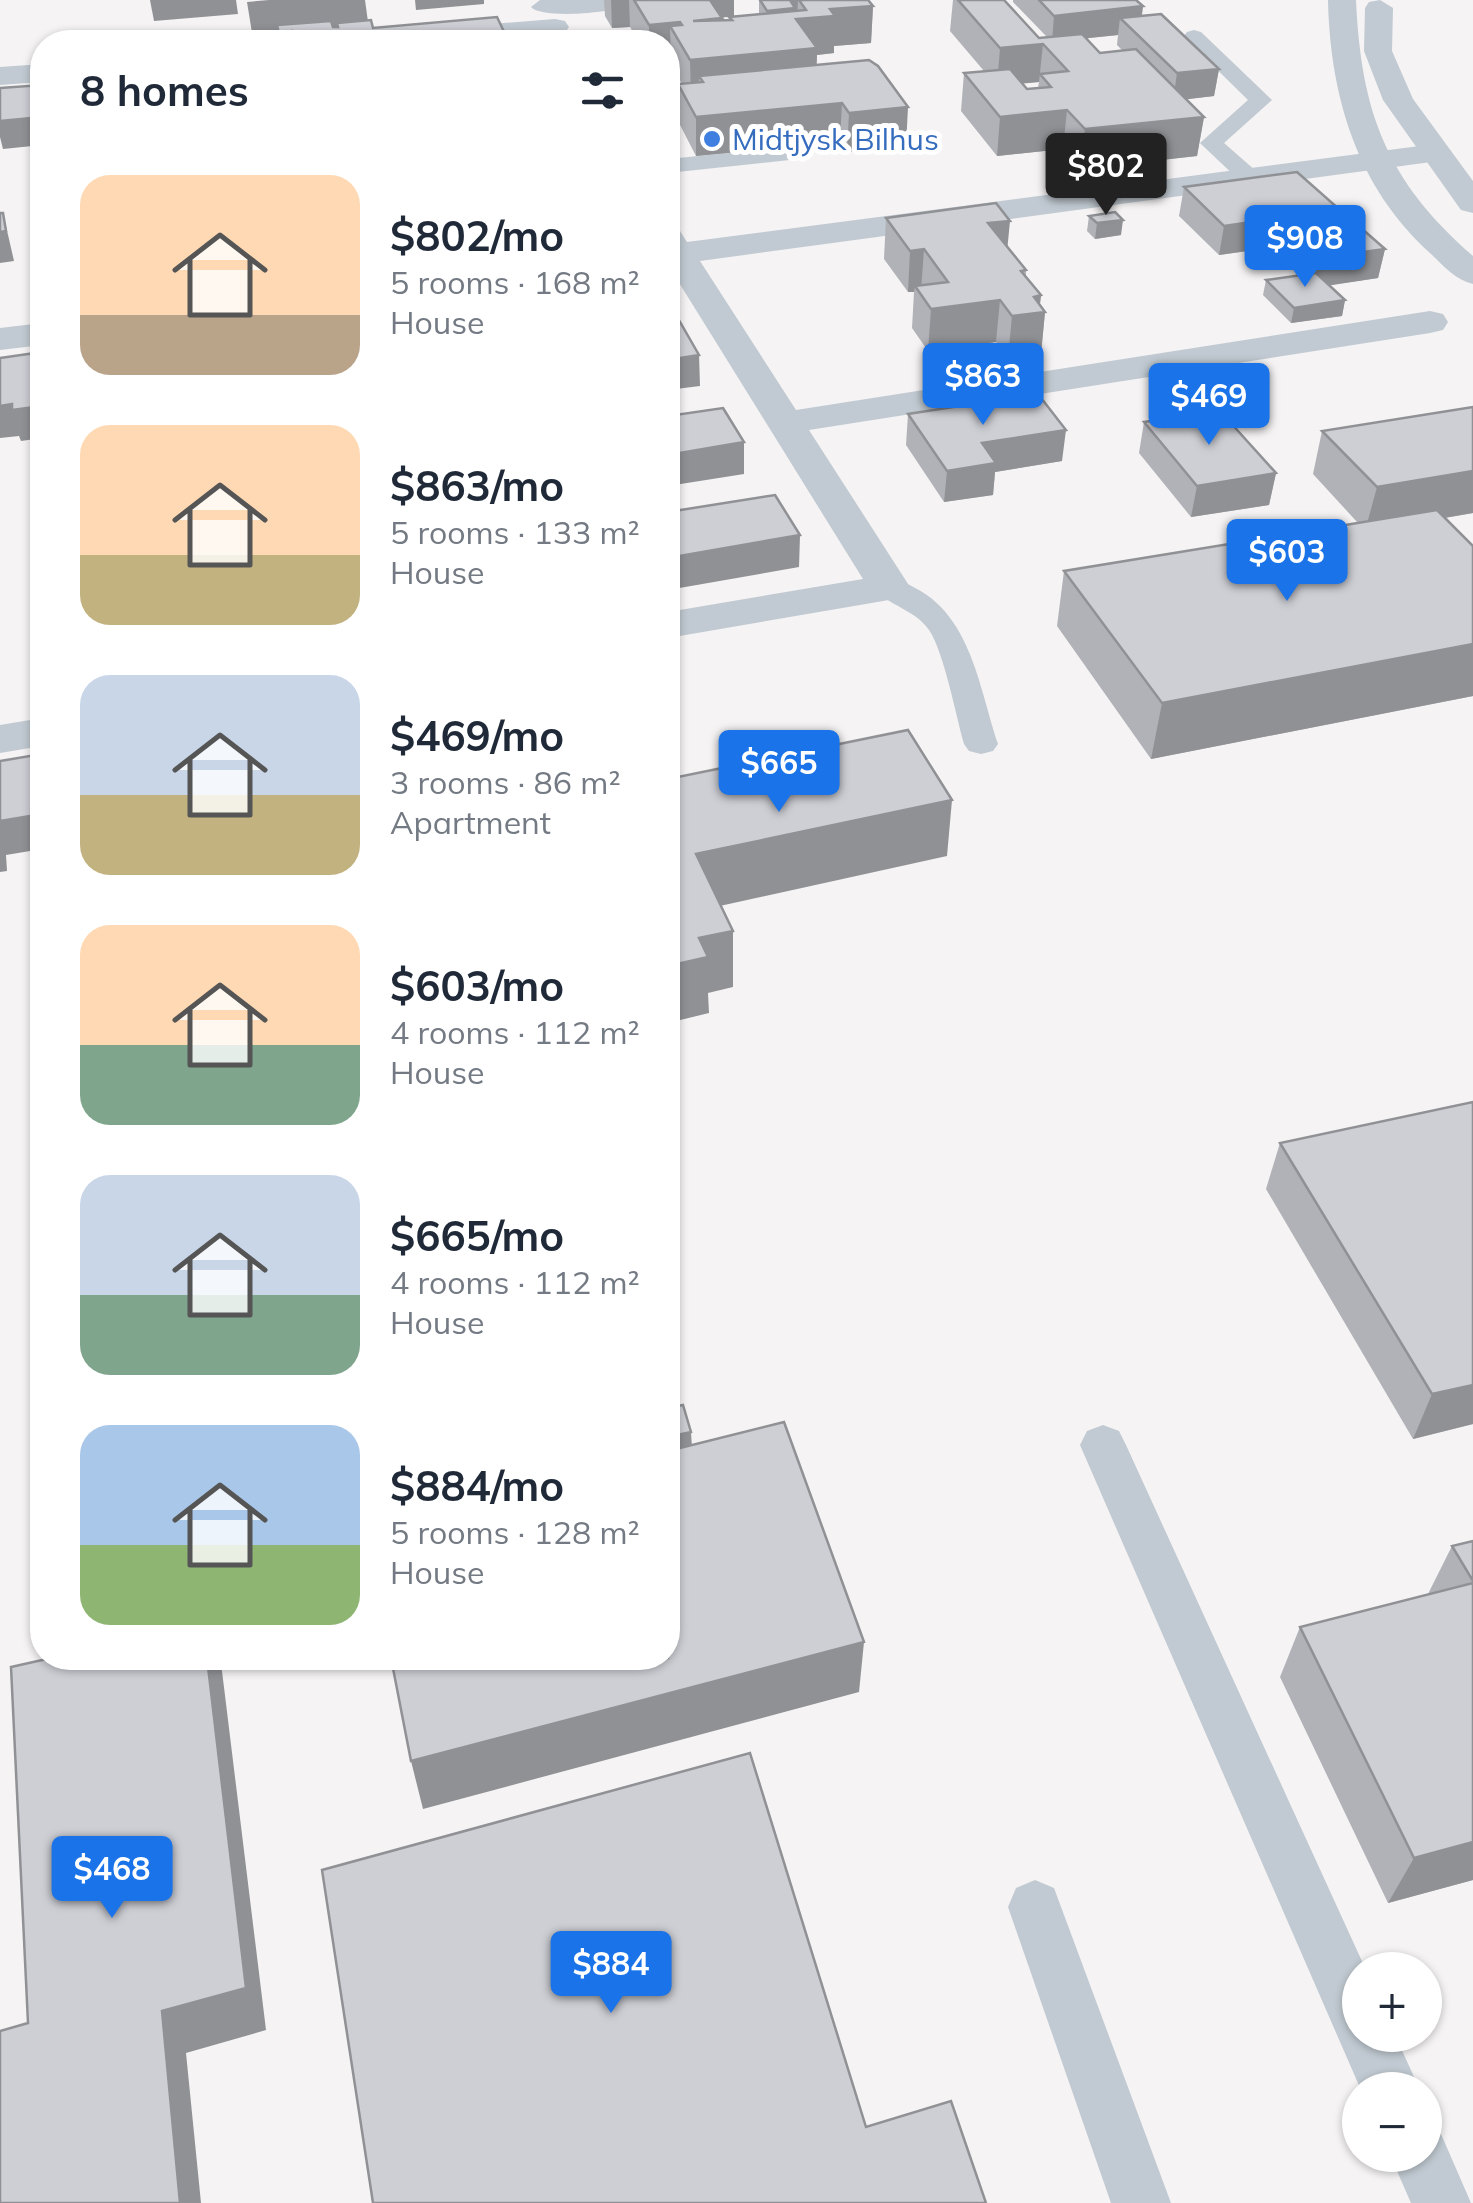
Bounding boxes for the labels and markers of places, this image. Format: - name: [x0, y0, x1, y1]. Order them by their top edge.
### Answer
- place label: Midtjysk Bilhus: [732, 120, 939, 158]
- marker: Midtjysk Bilhus: [701, 128, 723, 150]
- pin: $802: [1047, 133, 1165, 218]
- pin: $908: [1246, 205, 1364, 290]
- pin: $863: [924, 343, 1042, 428]
- pin: $469: [1150, 363, 1268, 448]
- pin: $603: [1228, 519, 1346, 604]
- pin: $665: [720, 730, 838, 815]
- pin: $468: [53, 1836, 171, 1921]
- pin: $884: [552, 1931, 670, 2016]

